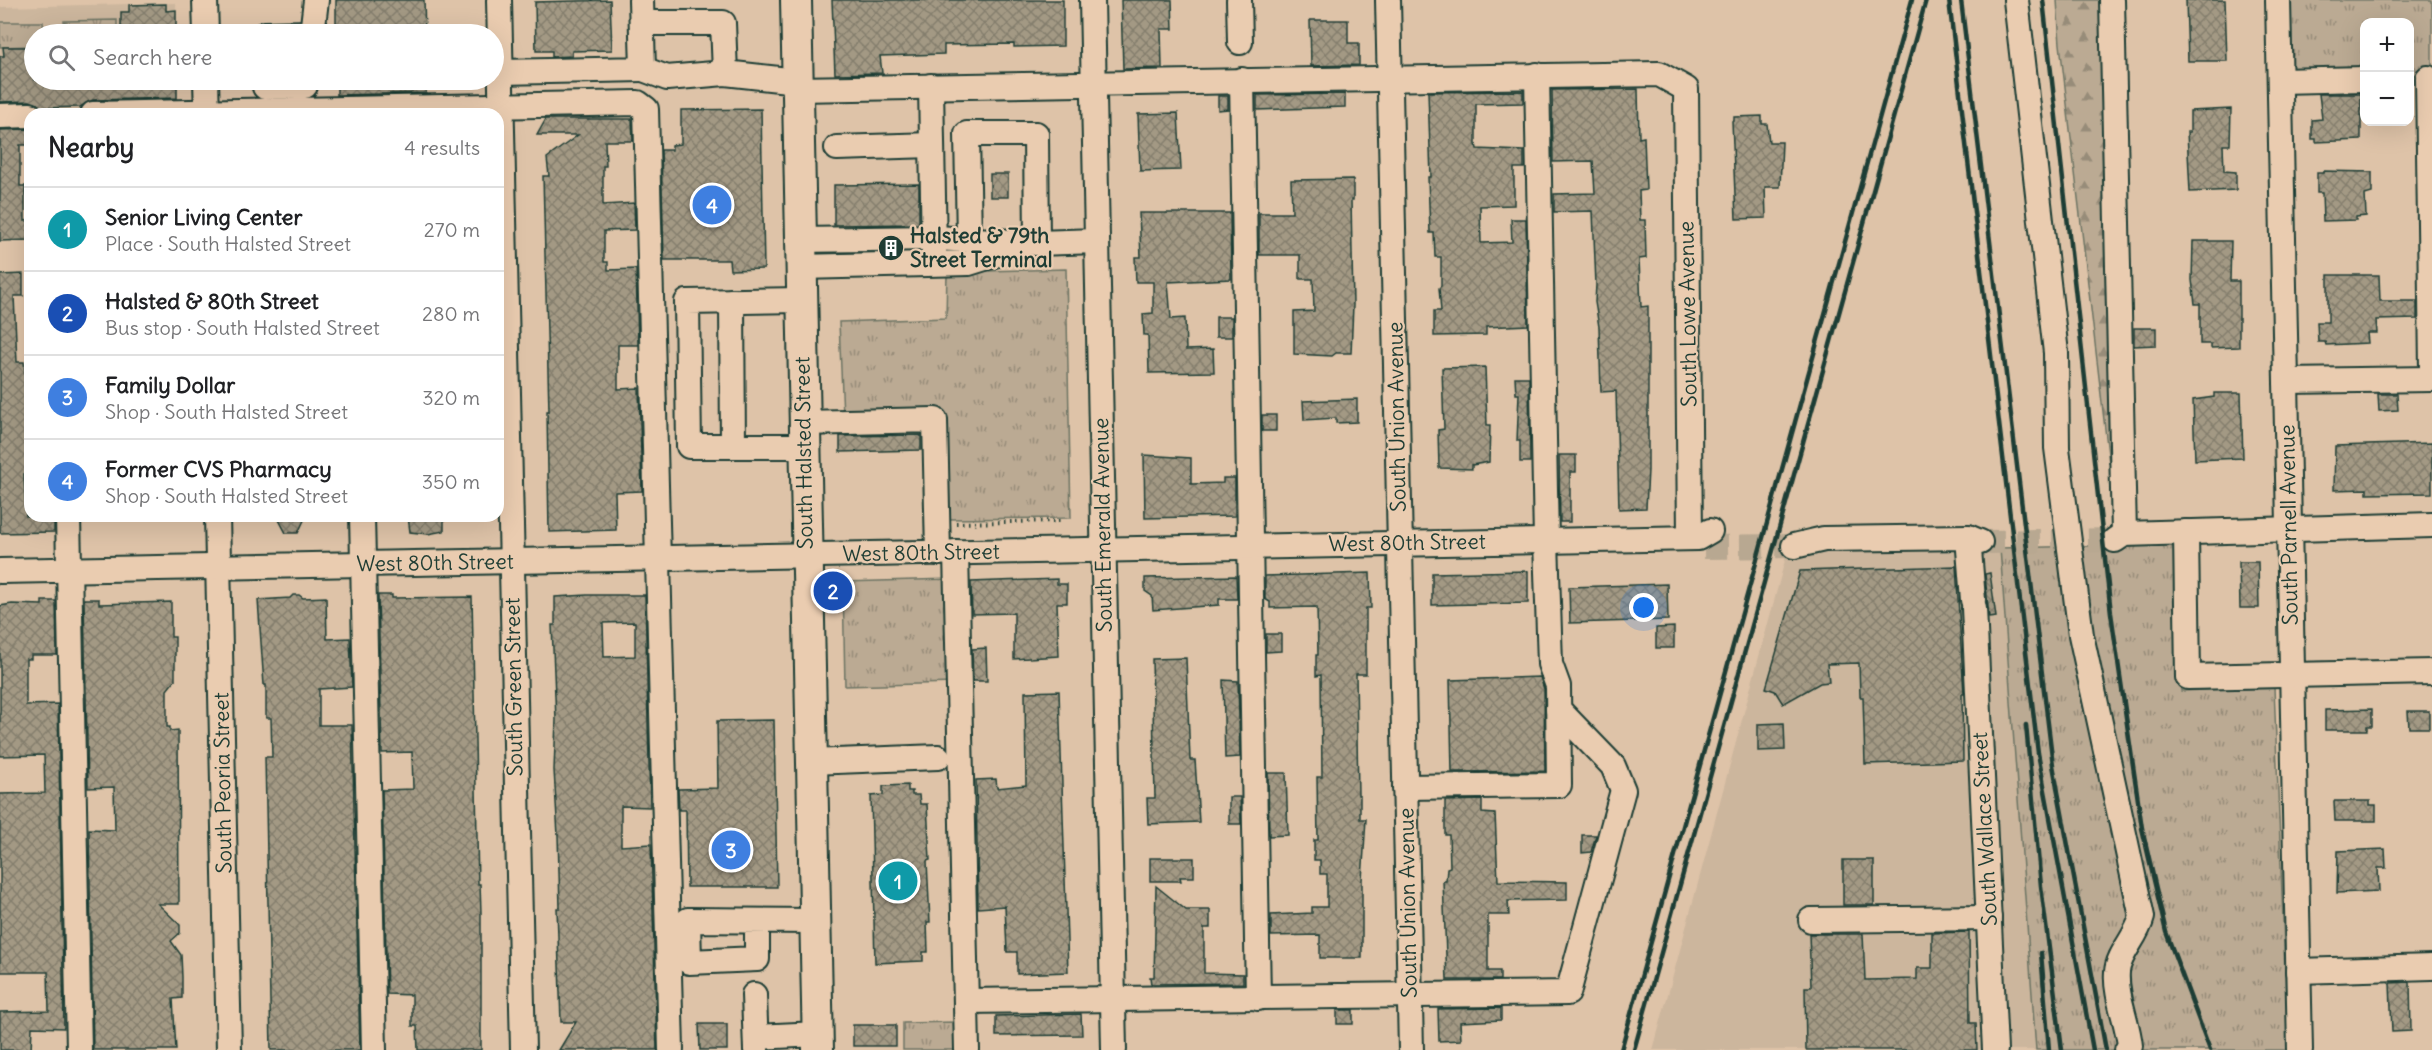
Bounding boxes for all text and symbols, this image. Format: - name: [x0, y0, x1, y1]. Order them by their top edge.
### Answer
- map controls: [2360, 18, 2414, 126]
- button: +: [2360, 18, 2414, 72]
- search box: [24, 24, 504, 90]
- icon: search: [45, 41, 78, 74]
- text: Search here: [93, 43, 212, 71]
- button: −: [2360, 72, 2414, 126]
- text: Nearby: [48, 131, 134, 164]
- text: 4 results: [404, 135, 480, 160]
- pin: 4: [692, 182, 732, 228]
- text: Senior Living Center: [105, 203, 302, 231]
- text: 1: [64, 217, 71, 242]
- text: 270 m: [424, 217, 480, 242]
- street label: South Lowe Avenue: [1672, 221, 1703, 407]
- place label: Halsted & 79th Street Terminal: [910, 222, 1052, 273]
- text: Place · South Halsted Street: [105, 231, 351, 256]
- building icon: Halsted & 79th Street Terminal: [876, 233, 906, 263]
- text: Halsted & 80th Street: [105, 287, 319, 315]
- text: 2: [62, 301, 73, 326]
- text: 280 m: [422, 301, 480, 326]
- text: Bus stop · South Halsted Street: [105, 315, 380, 340]
- street label: South Union Avenue: [1381, 322, 1412, 512]
- street label: South Halsted Street: [788, 356, 819, 550]
- text: Family Dollar: [105, 371, 235, 399]
- text: 3: [62, 385, 73, 410]
- text: 320 m: [422, 385, 480, 410]
- text: Shop · South Halsted Street: [105, 399, 348, 424]
- street label: South Emerald Avenue: [1087, 417, 1118, 633]
- street label: South Parnell Avenue: [2273, 424, 2304, 626]
- text: Former CVS Pharmacy: [105, 455, 332, 483]
- text: 4: [62, 469, 73, 494]
- text: 350 m: [422, 469, 480, 494]
- text: Shop · South Halsted Street: [105, 483, 348, 508]
- street label: West 80th Street: [1328, 528, 1486, 557]
- street label: West 80th Street: [842, 538, 1000, 567]
- street label: West 80th Street: [356, 548, 514, 577]
- pin: 2: [814, 568, 852, 614]
- your location: [1629, 593, 1658, 622]
- street label: South Green Street: [498, 597, 529, 777]
- street label: South Peoria Street: [207, 692, 238, 874]
- street label: South Wallace Street: [1966, 731, 2003, 927]
- street label: South Union Avenue: [1392, 808, 1423, 998]
- pin: 3: [712, 828, 750, 872]
- pin: 1: [878, 858, 918, 904]

